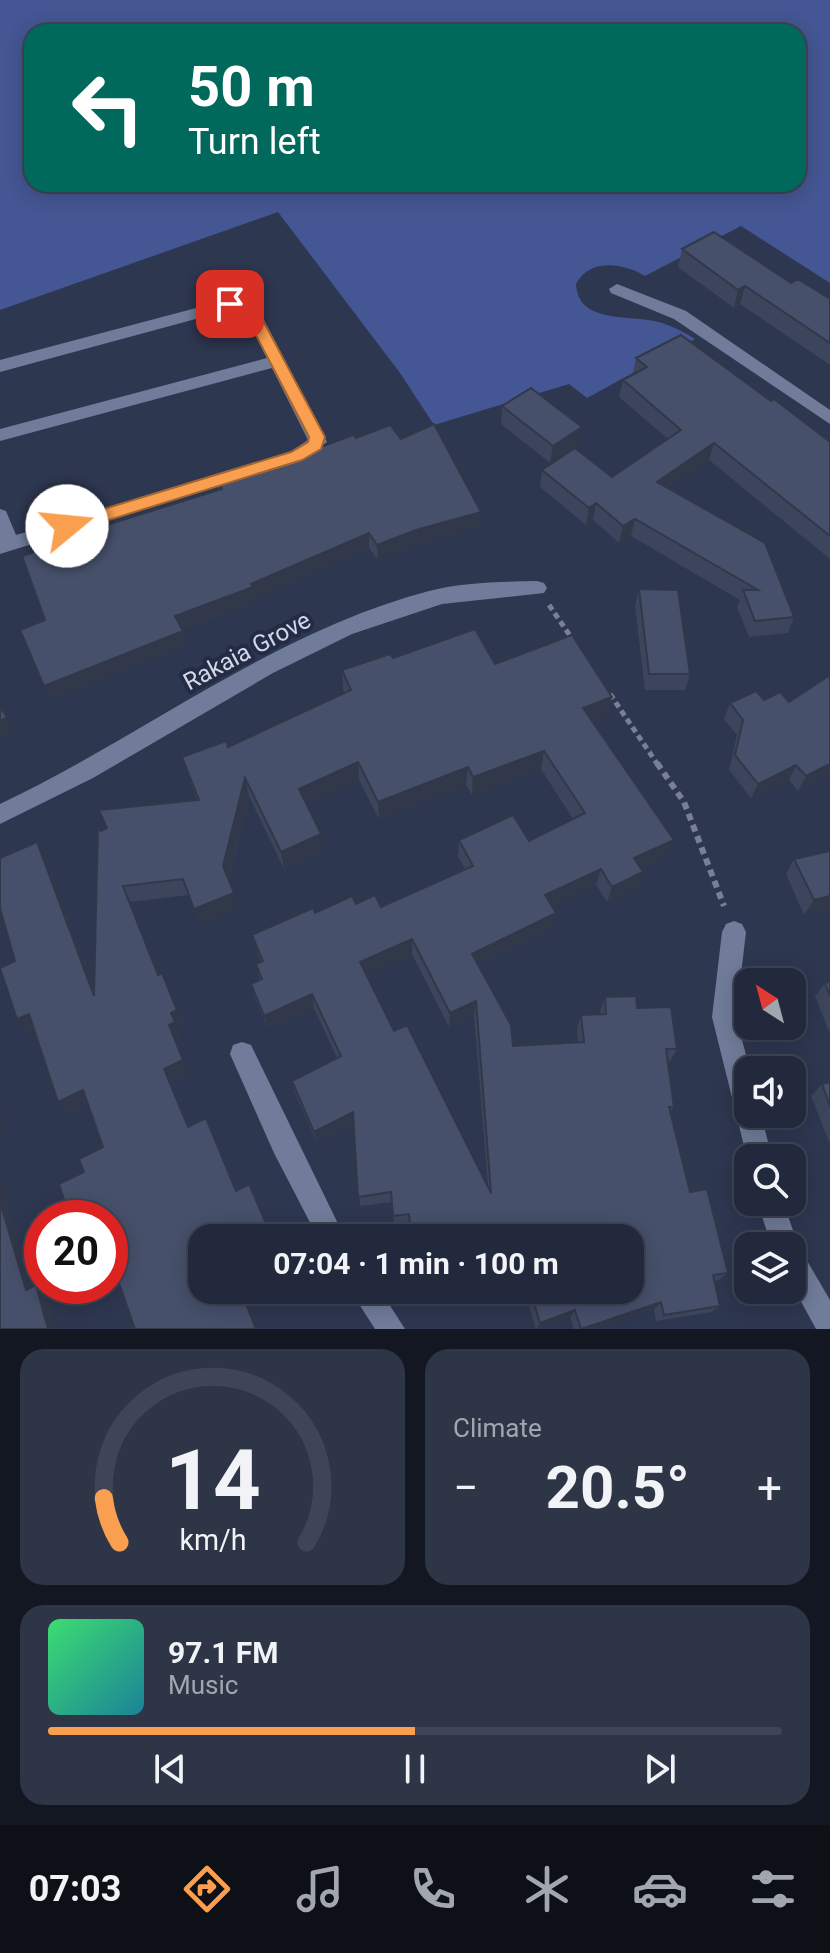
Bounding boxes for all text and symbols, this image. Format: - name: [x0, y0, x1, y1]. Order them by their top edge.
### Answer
- text: 50 m: [188, 54, 315, 120]
- icon: left: [56, 56, 160, 160]
- text: Turn left: [188, 121, 321, 163]
- pin: [196, 270, 264, 338]
- icon: arrive: [208, 282, 252, 326]
- position arrow: [25, 484, 109, 568]
- street label: Rakaia Grove: [179, 606, 315, 696]
- north arrow: [734, 968, 806, 1040]
- map controls: [734, 968, 806, 1304]
- button: sound: [734, 1056, 806, 1128]
- button: search: [734, 1144, 806, 1216]
- speed limit sign: 20: [24, 1200, 128, 1304]
- button: layers: [734, 1232, 806, 1304]
- text: 07:04 · 1 min · 100 m: [273, 1246, 559, 1281]
- text: Climate: [453, 1413, 542, 1443]
- text: 14: [165, 1432, 260, 1529]
- text: 20.5°: [546, 1452, 690, 1523]
- text: −: [453, 1462, 478, 1514]
- text: +: [757, 1462, 782, 1514]
- text: km/h: [179, 1523, 246, 1557]
- text: 97.1 FM: [168, 1635, 279, 1670]
- text: Music: [168, 1670, 238, 1700]
- icon: previous: [148, 1747, 192, 1791]
- icon: pause: [393, 1747, 437, 1791]
- icon: next: [638, 1747, 682, 1791]
- icon: directions: [179, 1861, 235, 1917]
- icon: music: [292, 1861, 348, 1917]
- icon: phone: [405, 1861, 461, 1917]
- icon: climate: [519, 1861, 575, 1917]
- icon: car: [632, 1861, 688, 1917]
- icon: filters: [745, 1861, 801, 1917]
- text: 07:03: [29, 1868, 121, 1910]

